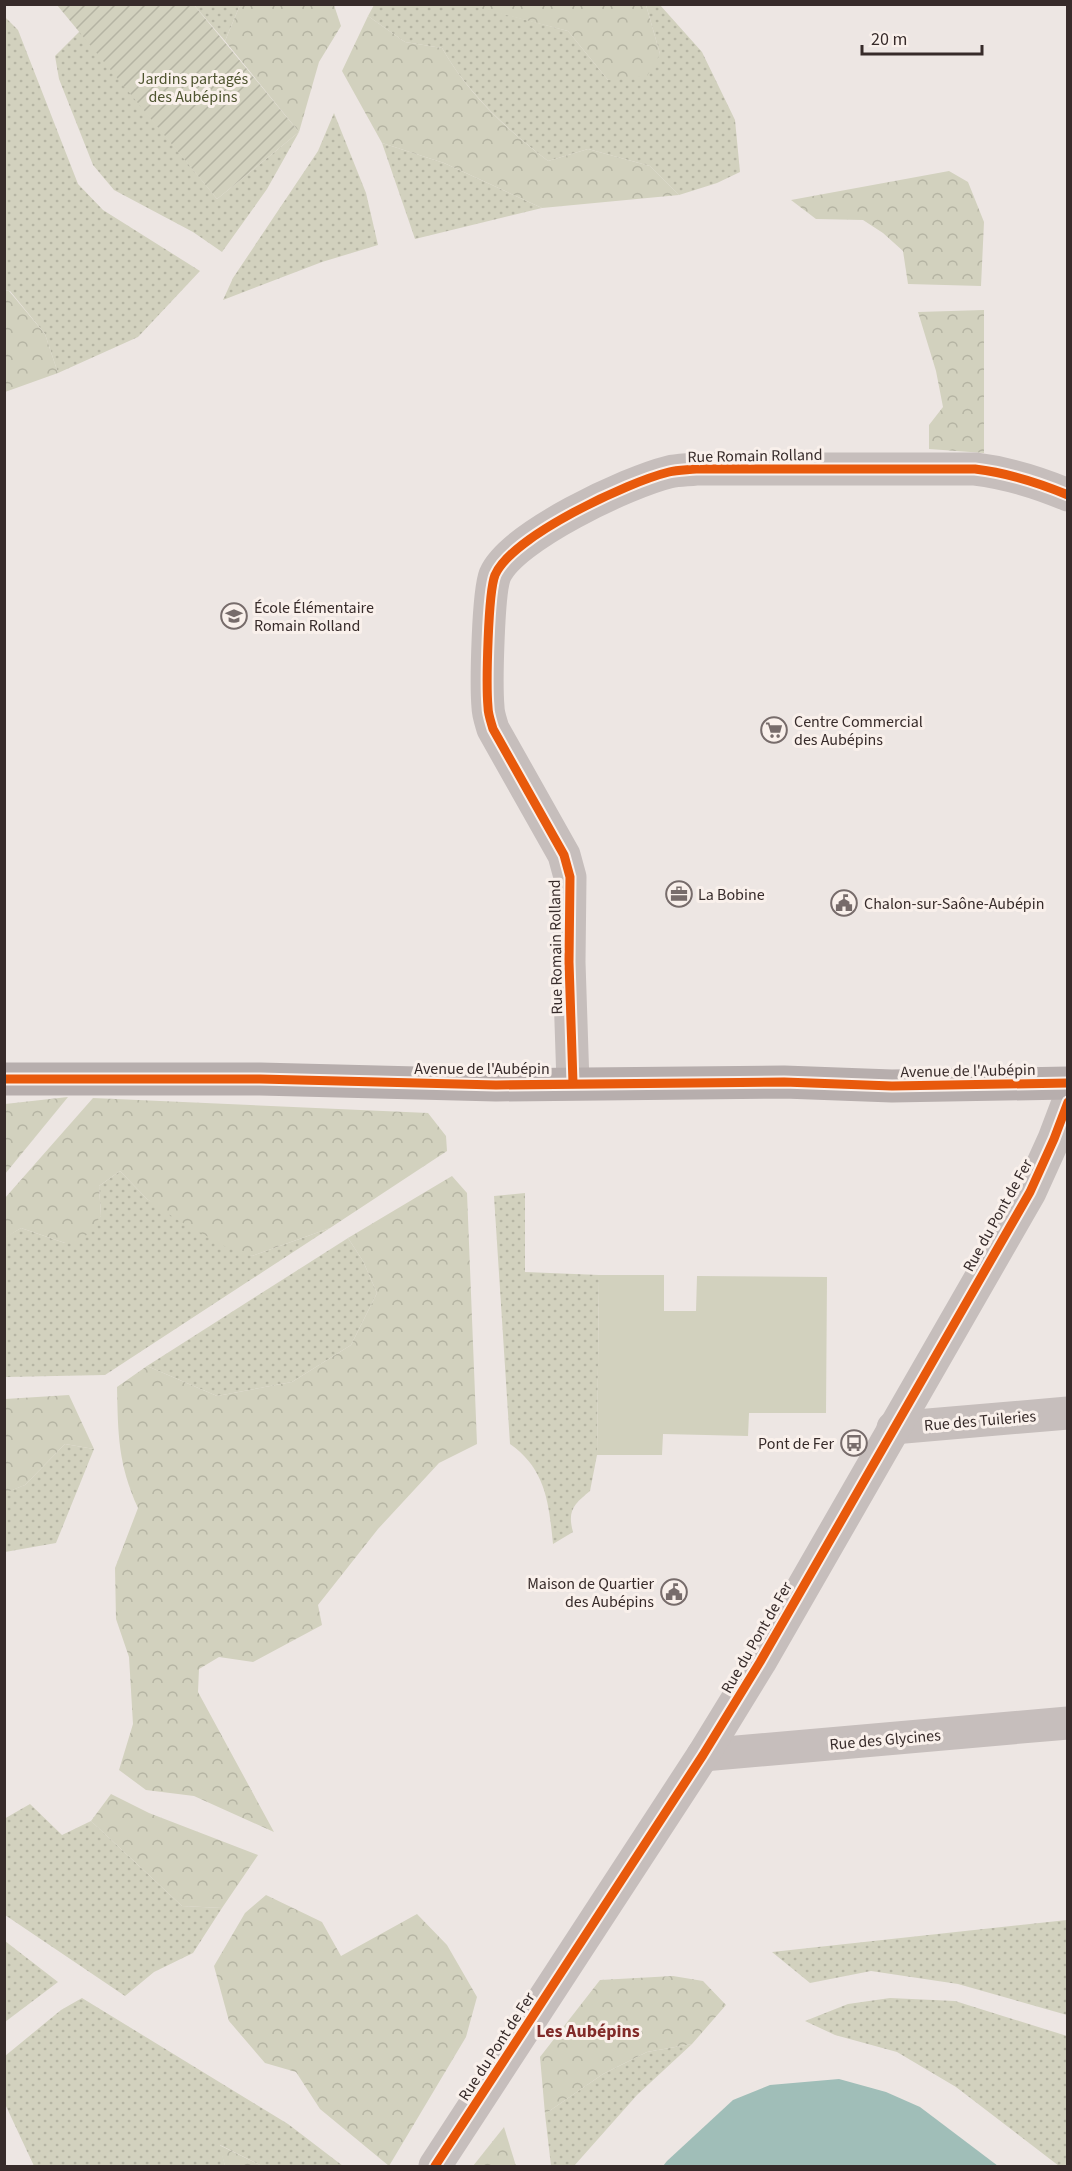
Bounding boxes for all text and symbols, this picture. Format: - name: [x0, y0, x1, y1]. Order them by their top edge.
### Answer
- scale bar: [862, 18, 982, 56]
- text: 20 m: [871, 27, 907, 52]
- park label: Jardins partagés des Aubépins: [138, 68, 249, 108]
- street label: Rue Romain Rolland: [687, 444, 823, 468]
- place label: École Élémentaire Romain Rolland: [254, 597, 374, 637]
- school or university icon: École Élémentaire Romain Rolland: [219, 601, 249, 631]
- place label: Centre Commercial des Aubépins: [794, 711, 923, 751]
- supermarket icon: Centre Commercial des Aubépins: [759, 715, 789, 745]
- street label: Rue Romain Rolland: [544, 879, 568, 1015]
- office icon: La Bobine: [664, 879, 694, 909]
- place label: La Bobine: [698, 884, 765, 906]
- public building icon: Chalon-sur-Saône-Aubépin: [829, 888, 859, 918]
- place label: Chalon-sur-Saône-Aubépin: [864, 893, 1044, 915]
- street label: Avenue de l'Aubépin: [414, 1058, 550, 1080]
- street label: Avenue de l'Aubépin: [900, 1059, 1036, 1083]
- street label: Rue du Pont de Fer: [958, 1155, 1038, 1276]
- street label: Rue des Tuileries: [923, 1405, 1037, 1437]
- bus stop icon: Pont de Fer: [839, 1428, 869, 1458]
- place label: Pont de Fer: [758, 1433, 834, 1455]
- place label: Maison de Quartier des Aubépins: [527, 1573, 654, 1613]
- public building icon: Maison de Quartier des Aubépins: [659, 1577, 689, 1607]
- street label: Rue du Pont de Fer: [716, 1577, 798, 1697]
- street label: Rue des Glycines: [829, 1724, 942, 1756]
- street label: Rue du Pont de Fer: [453, 1987, 541, 2105]
- district label: Les Aubépins: [536, 2019, 640, 2044]

